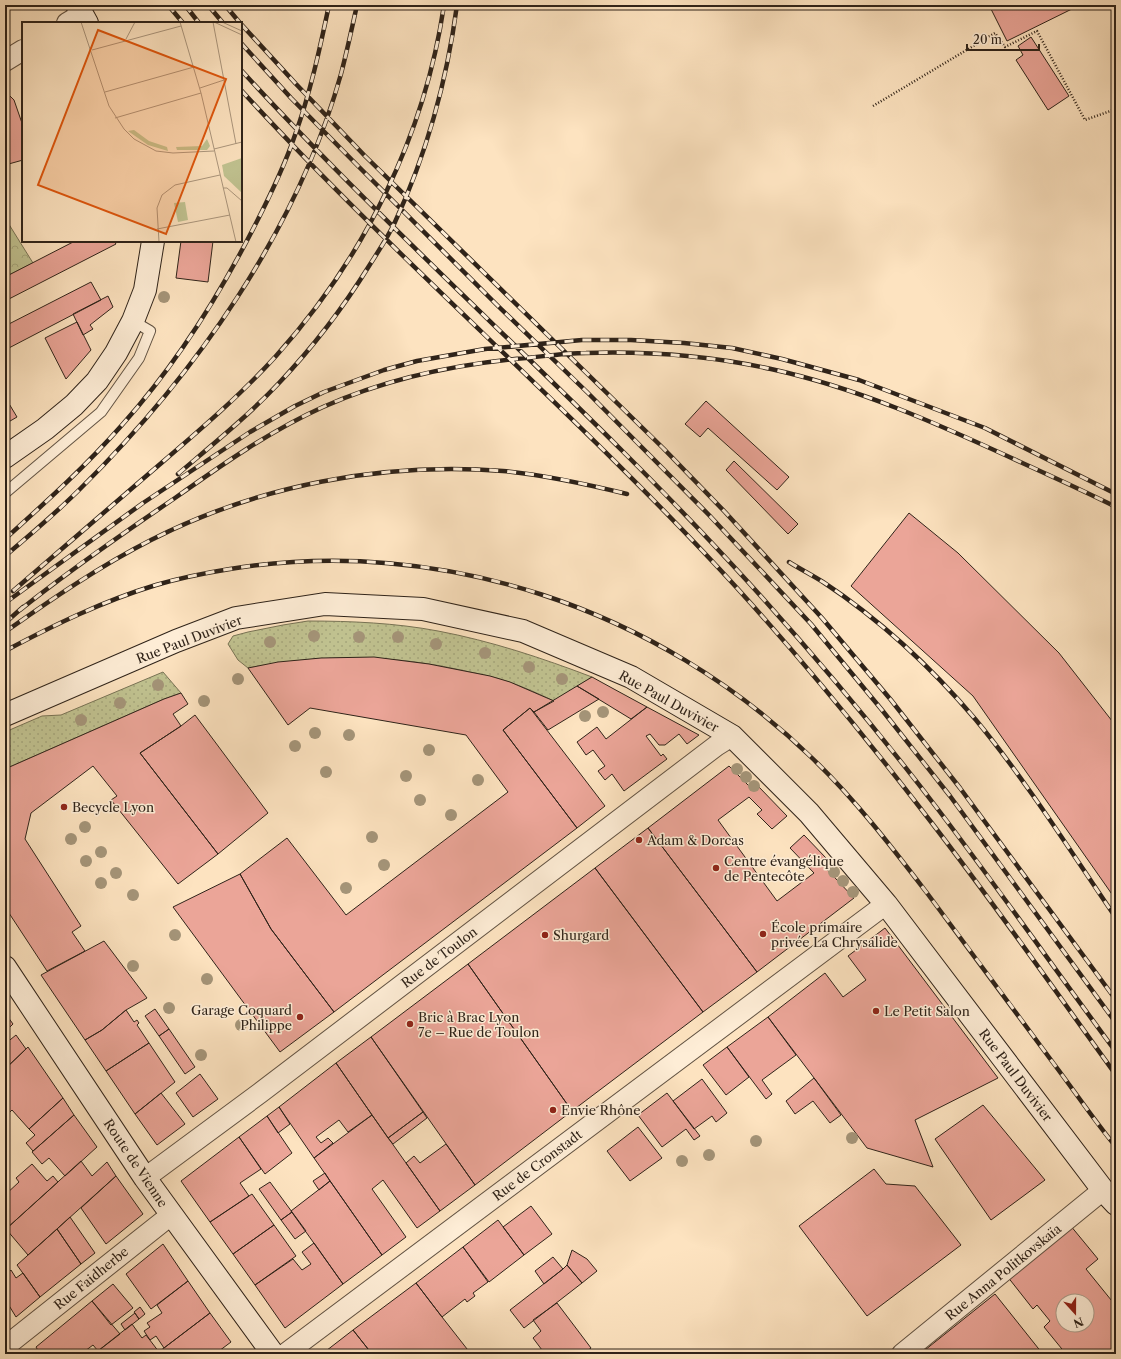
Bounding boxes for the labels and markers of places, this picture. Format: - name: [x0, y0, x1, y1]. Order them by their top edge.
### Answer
- place label: Becycle Lyon: [72, 799, 154, 815]
- marker: Becycle Lyon: [59, 802, 69, 812]
- place label: Adam & Dorcas: [646, 832, 744, 848]
- marker: Adam & Dorcas: [634, 835, 644, 845]
- place label: Centre évangélique de Pentecôte: [724, 853, 844, 884]
- marker: Centre évangélique de Pentecôte: [711, 863, 721, 873]
- place label: École primaire privée La Chrysalide: [771, 919, 898, 950]
- place label: Shurgard: [553, 927, 609, 943]
- marker: École primaire privée La Chrysalide: [758, 929, 768, 939]
- marker: Shurgard: [540, 930, 550, 940]
- place label: Garage Coquard Philippe: [191, 1002, 292, 1033]
- place label: Le Petit Salon: [884, 1003, 970, 1019]
- marker: Le Petit Salon: [871, 1006, 881, 1016]
- place label: Bric à Brac Lyon 7e – Rue de Toulon: [418, 1009, 539, 1040]
- marker: Garage Coquard Philippe: [295, 1012, 305, 1022]
- marker: Bric à Brac Lyon 7e – Rue de Toulon: [405, 1019, 415, 1029]
- place label: Envie Rhône: [561, 1102, 641, 1118]
- marker: Envie Rhône: [548, 1105, 558, 1115]

